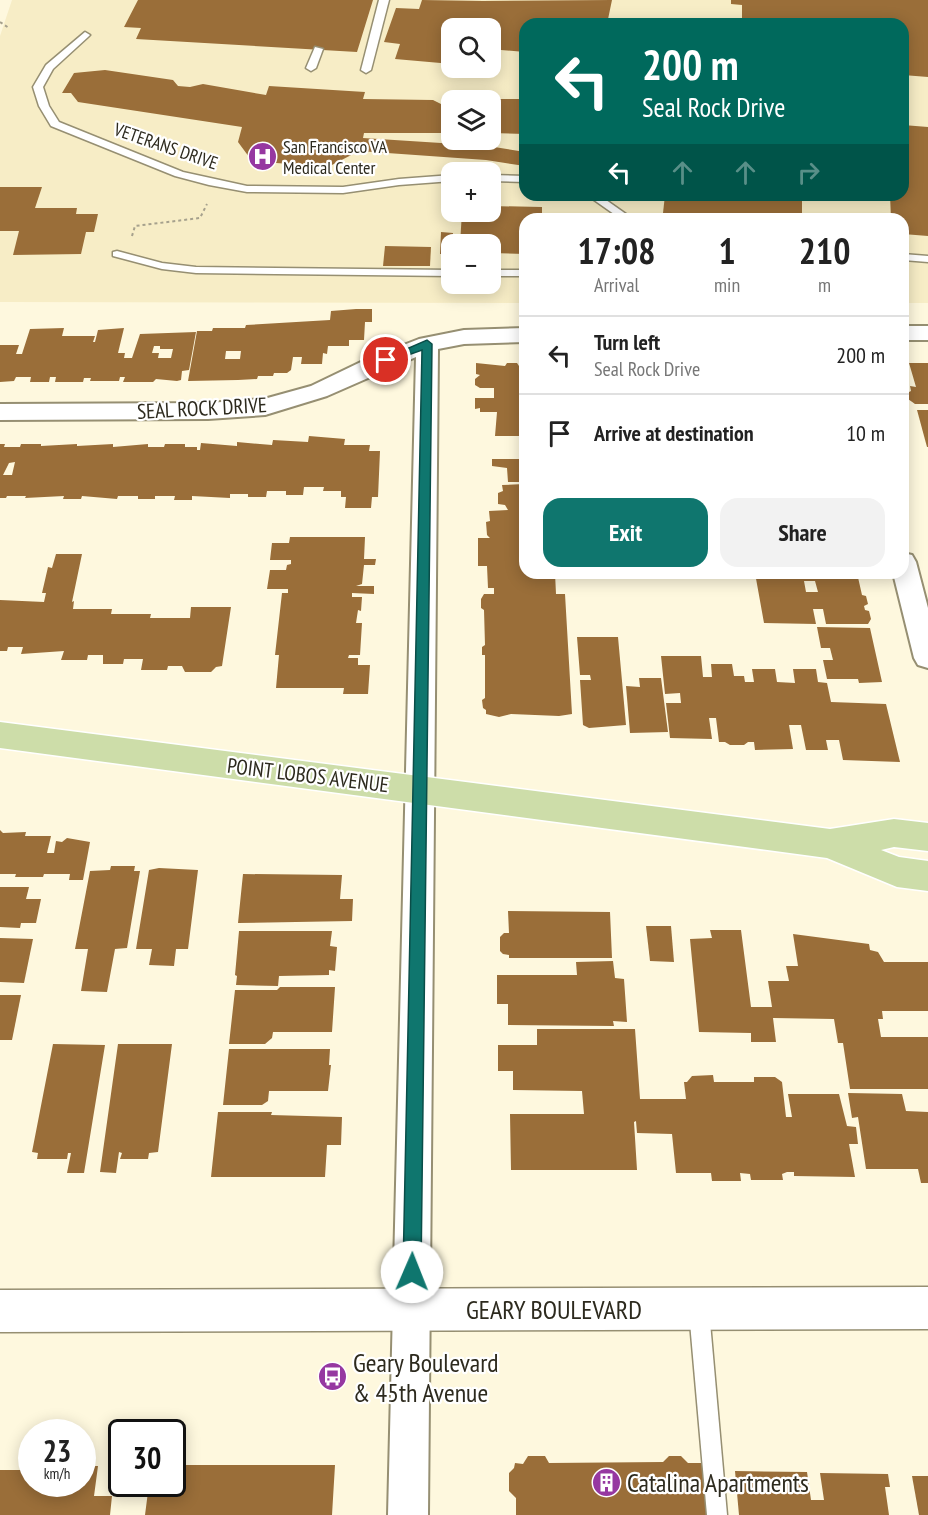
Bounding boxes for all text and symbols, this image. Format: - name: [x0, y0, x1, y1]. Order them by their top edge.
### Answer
- map controls: [441, 18, 501, 294]
- button: search: [441, 18, 501, 78]
- text: 200 m: [642, 37, 739, 92]
- icon: left: [543, 42, 621, 120]
- button: layers: [441, 90, 501, 150]
- text: Seal Rock Drive: [642, 90, 785, 124]
- street label: VETERANS DRIVE: [110, 117, 221, 174]
- place label: San Francisco VA Medical Center: [283, 135, 387, 179]
- hospital icon: San Francisco VA Medical Center: [246, 140, 278, 172]
- icon: left: [603, 156, 636, 189]
- icon: ahead: [666, 156, 699, 189]
- icon: ahead: [729, 156, 762, 189]
- icon: right: [792, 156, 825, 189]
- button: +: [441, 162, 501, 222]
- text: 17:08: [578, 227, 655, 274]
- text: 1: [718, 227, 736, 274]
- text: 210: [799, 227, 850, 274]
- button: −: [441, 234, 501, 294]
- text: Arrival: [594, 272, 639, 298]
- text: min: [714, 272, 740, 298]
- text: m: [818, 272, 831, 298]
- text: Turn left: [594, 328, 660, 356]
- pin: [360, 334, 411, 385]
- icon: left: [543, 339, 576, 372]
- text: 200 m: [836, 341, 885, 369]
- icon: arrive: [369, 343, 402, 376]
- text: Seal Rock Drive: [594, 356, 700, 382]
- street label: SEAL ROCK DRIVE: [136, 391, 268, 425]
- icon: arrive: [543, 417, 576, 450]
- text: Arrive at destination: [594, 419, 754, 447]
- text: 10 m: [846, 419, 885, 447]
- button: Exit: [543, 498, 708, 567]
- button: Share: [720, 498, 885, 567]
- street label: POINT LOBOS AVENUE: [226, 752, 390, 798]
- position arrow: [380, 1240, 444, 1304]
- street label: GEARY BOULEVARD: [466, 1293, 642, 1326]
- place label: Geary Boulevard & 45th Avenue: [353, 1346, 499, 1409]
- bus stop icon: Geary Boulevard & 45th Avenue: [316, 1361, 348, 1393]
- speed limit sign: 30: [108, 1419, 186, 1497]
- text: 23: [43, 1431, 71, 1470]
- text: km/h: [44, 1464, 70, 1483]
- building icon: Catalina Apartments: [590, 1466, 622, 1498]
- place label: Catalina Apartments: [627, 1466, 809, 1499]

